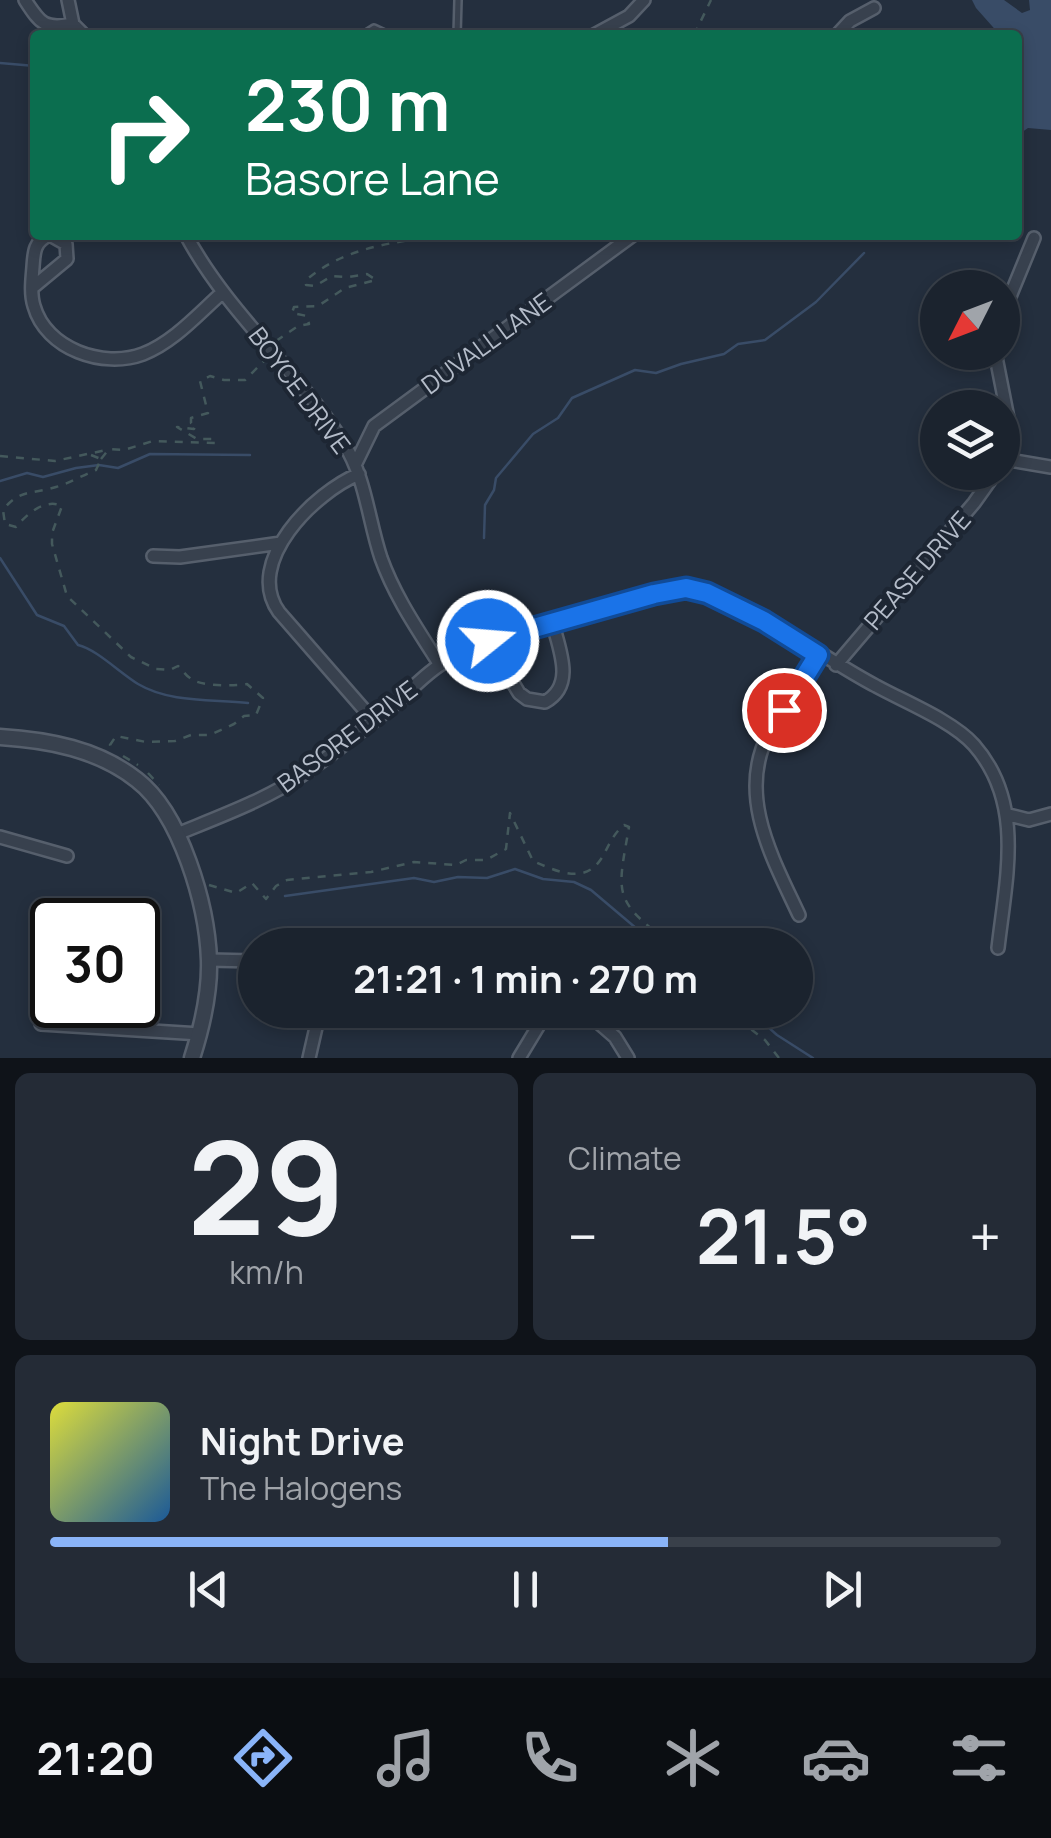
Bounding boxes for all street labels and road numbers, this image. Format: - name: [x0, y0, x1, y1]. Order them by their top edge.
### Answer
- street label: DUVALL LANE: [414, 284, 558, 402]
- street label: BOYCE DRIVE: [241, 319, 359, 461]
- street label: PEASE DRIVE: [856, 503, 978, 637]
- street label: BASORE DRIVE: [270, 672, 424, 800]

